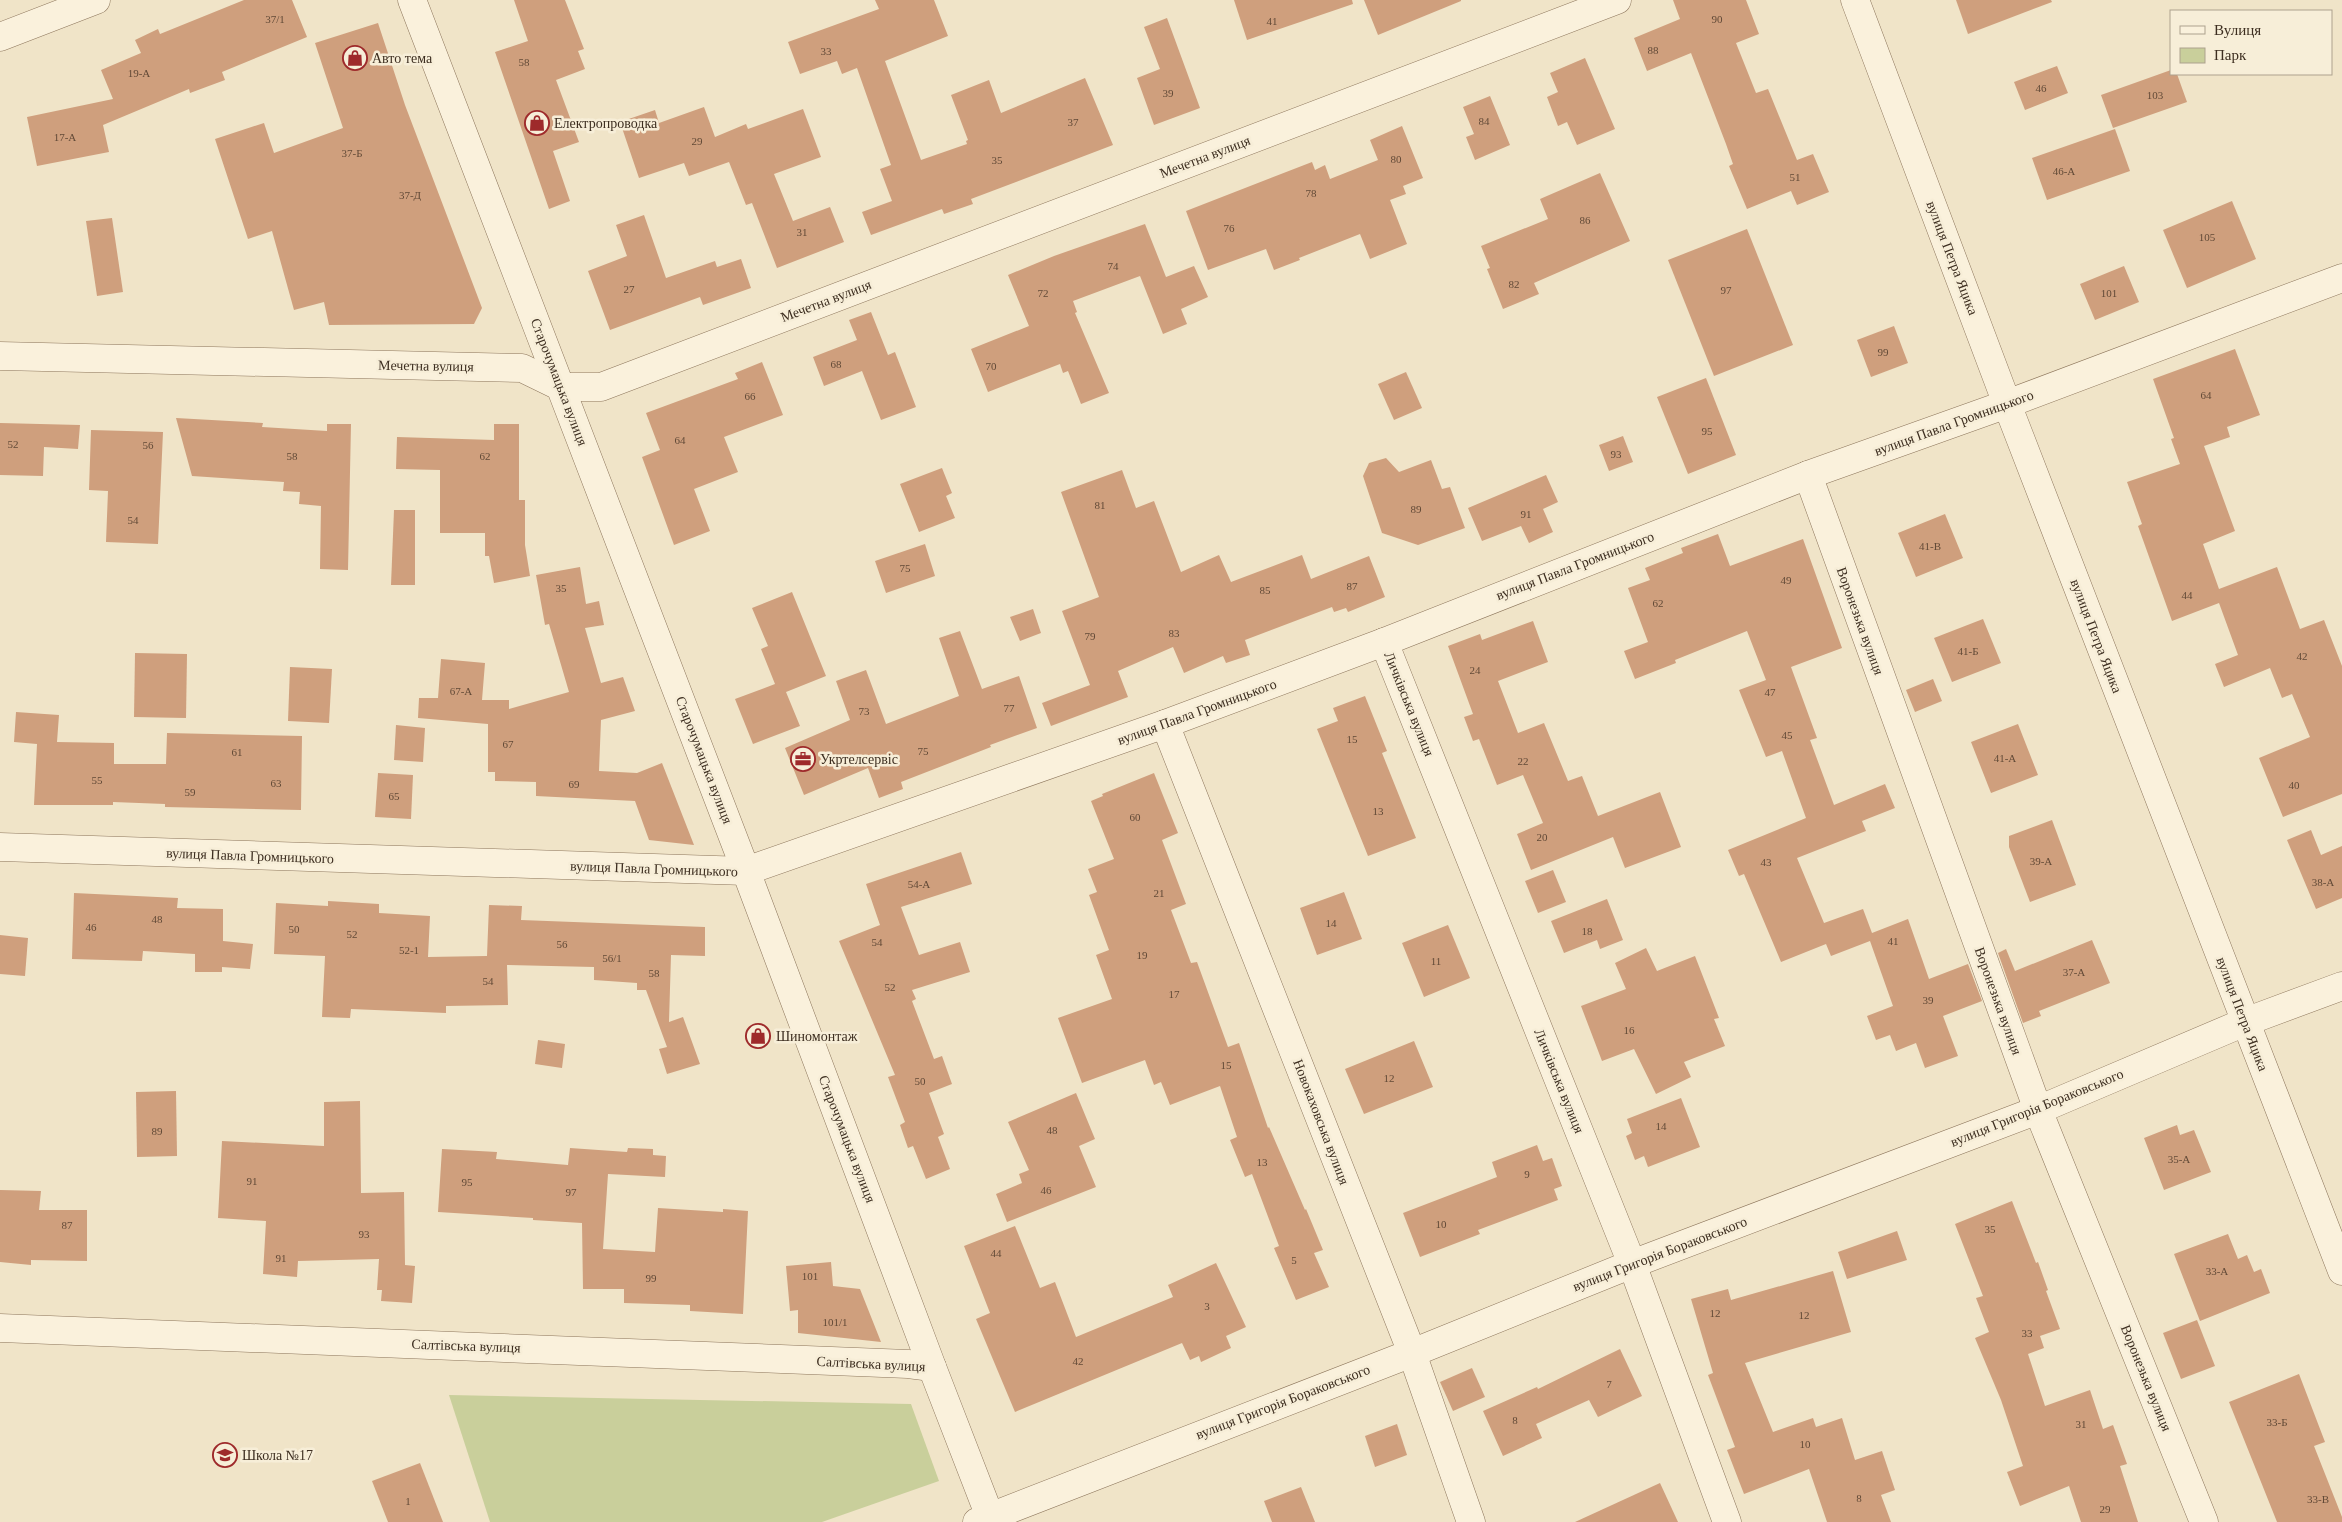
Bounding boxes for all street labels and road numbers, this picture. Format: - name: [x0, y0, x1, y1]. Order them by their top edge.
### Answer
- street label: Мечетна вулиця: [1158, 133, 1253, 181]
- street label: вулиця Петра Яцика: [1923, 199, 1981, 318]
- street label: Мечетна вулиця: [779, 277, 874, 325]
- street label: Старочумацька вулиця: [528, 316, 590, 448]
- street label: Мечетна вулиця: [378, 358, 474, 374]
- street label: вулиця Павла Громницького: [1872, 387, 2036, 459]
- street label: вулиця Павла Громницького: [1494, 529, 1656, 603]
- street label: Воронезька вулиця: [1834, 565, 1887, 677]
- street label: вулиця Петра Яцика: [2067, 577, 2125, 696]
- street label: Личківська вулиця: [1381, 650, 1437, 759]
- street label: вулиця Павла Громницького: [1115, 676, 1279, 748]
- street label: Старочумацька вулиця: [673, 694, 735, 826]
- street label: вулиця Павла Громницького: [166, 846, 334, 866]
- street label: вулиця Павла Громницького: [570, 859, 738, 879]
- street label: Воронезька вулиця: [1972, 945, 2025, 1057]
- street label: вулиця Петра Яцика: [2213, 955, 2271, 1074]
- street label: Личківська вулиця: [1531, 1027, 1587, 1136]
- street label: Новокаховська вулиця: [1290, 1057, 1352, 1187]
- street label: вулиця Григорія Бораковського: [1948, 1066, 2126, 1150]
- street label: Старочумацька вулиця: [816, 1073, 878, 1205]
- street label: вулиця Григорія Бораковського: [1571, 1214, 1749, 1294]
- street label: Воронезька вулиця: [2118, 1323, 2174, 1434]
- street label: Салтівська вулиця: [411, 1337, 521, 1355]
- street label: Салтівська вулиця: [816, 1354, 926, 1374]
- street label: вулиця Григорія Бораковського: [1194, 1362, 1372, 1442]

